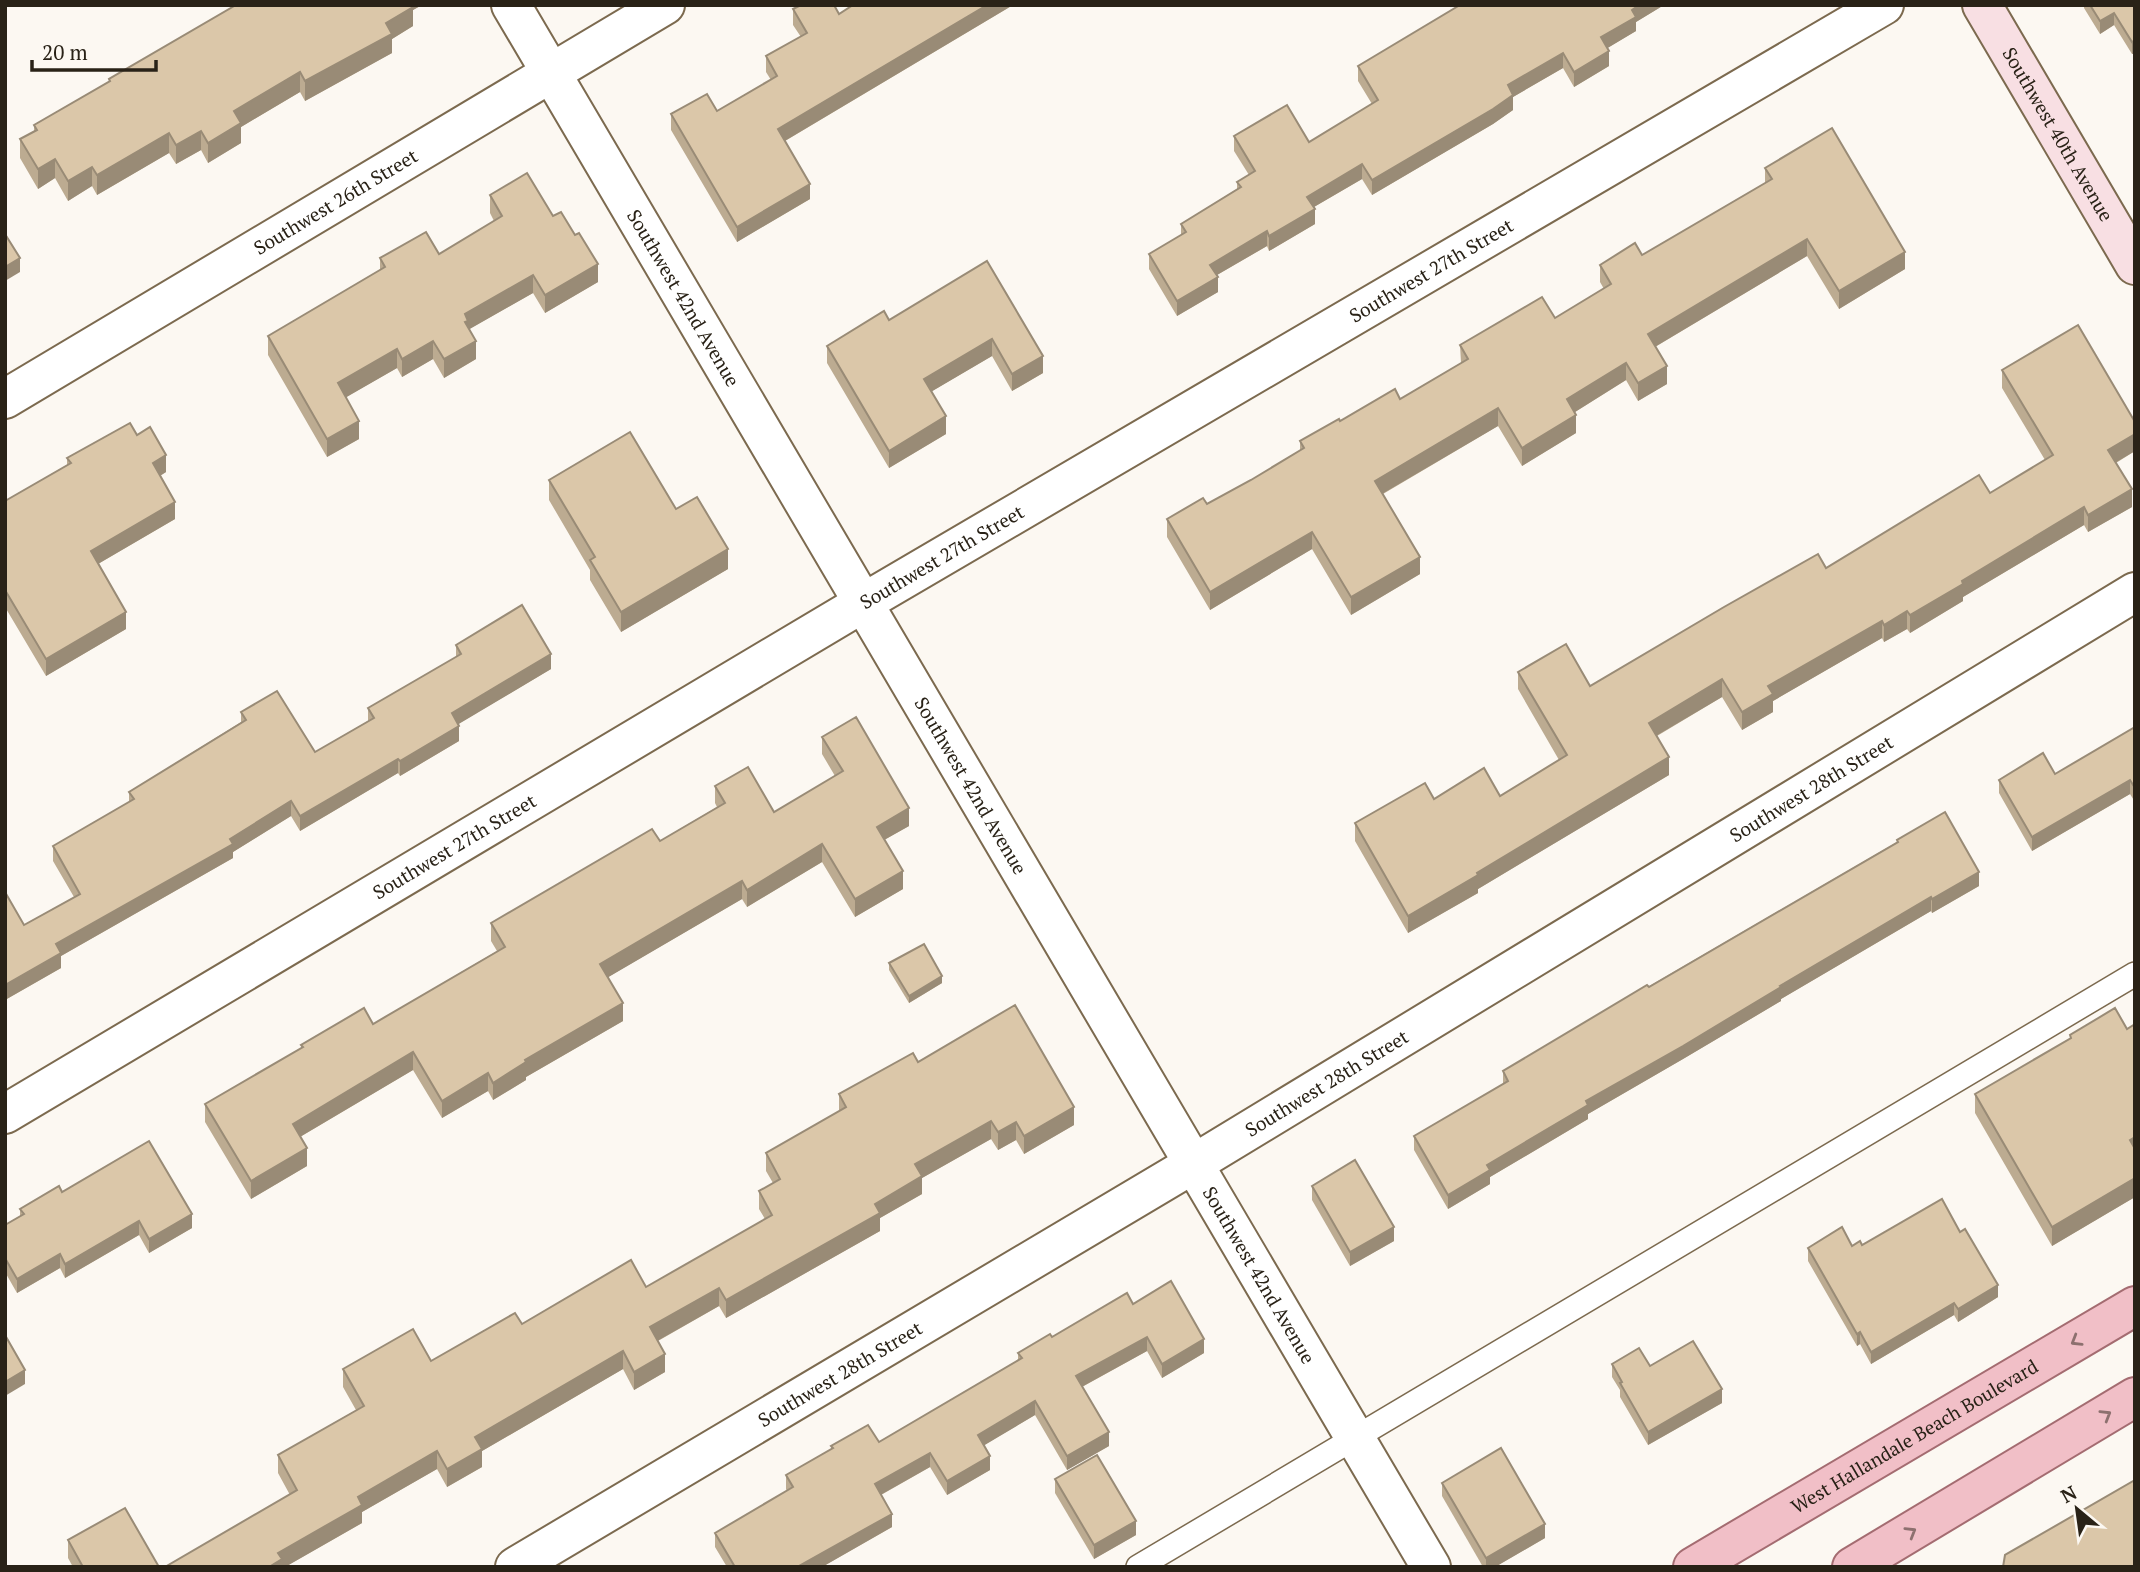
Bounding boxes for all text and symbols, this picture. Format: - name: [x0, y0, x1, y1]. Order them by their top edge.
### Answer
- scale bar: [32, 28, 156, 72]
- text: 20 m: [42, 38, 88, 66]
- street label: Southwest 40th Avenue: [1998, 42, 2119, 226]
- street label: Southwest 26th Street: [249, 143, 422, 260]
- street label: Southwest 42nd Avenue: [622, 205, 746, 391]
- street label: Southwest 27th Street: [1344, 212, 1517, 328]
- street label: Southwest 27th Street: [855, 499, 1028, 614]
- street label: Southwest 42nd Avenue: [909, 692, 1033, 879]
- street label: Southwest 28th Street: [1725, 729, 1897, 847]
- street label: Southwest 27th Street: [368, 788, 540, 904]
- street label: Southwest 28th Street: [1240, 1023, 1413, 1142]
- street label: Southwest 42nd Avenue: [1198, 1182, 1321, 1368]
- street label: Southwest 28th Street: [753, 1315, 926, 1432]
- one-way arrow: [2071, 1332, 2084, 1345]
- street label: West Hallandale Beach Boulevard: [1786, 1353, 2042, 1518]
- one-way arrow: [2098, 1410, 2111, 1423]
- north arrow: [2042, 1474, 2112, 1544]
- text: N: [2056, 1479, 2081, 1508]
- one-way arrow: [1903, 1527, 1916, 1540]

